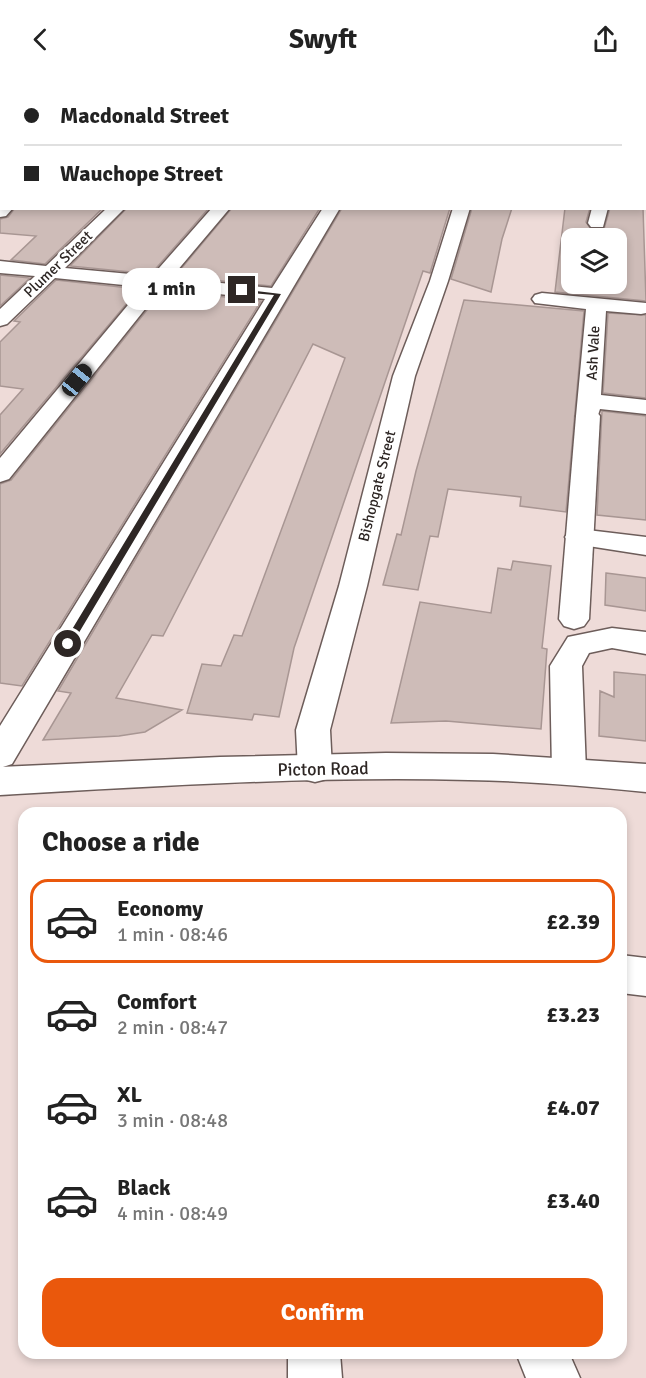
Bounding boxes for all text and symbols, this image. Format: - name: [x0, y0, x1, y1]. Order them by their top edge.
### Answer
- icon: back: [24, 23, 57, 56]
- text: Swyft: [289, 23, 357, 56]
- icon: share: [589, 23, 622, 56]
- text: Macdonald Street: [60, 102, 229, 129]
- text: Wauchope Street: [60, 160, 223, 187]
- street label: Plumer Street: [20, 227, 96, 301]
- map controls: [561, 228, 627, 294]
- button: layers: [561, 228, 627, 294]
- callout: 1 min: [122, 269, 221, 311]
- text: 1 min: [147, 276, 196, 301]
- route end: [228, 276, 255, 303]
- street label: Ash Vale: [583, 325, 603, 381]
- car: [59, 360, 95, 400]
- street label: Bishopgate Street: [354, 429, 400, 543]
- route start: [54, 630, 81, 657]
- street label: Picton Road: [277, 757, 369, 781]
- text: Choose a ride: [42, 826, 200, 859]
- icon: car: [45, 894, 99, 948]
- text: Economy: [117, 895, 203, 922]
- text: £2.39: [546, 908, 600, 935]
- text: 1 min · 08:46: [117, 922, 228, 947]
- icon: car: [45, 987, 99, 1041]
- text: Comfort: [117, 988, 197, 1015]
- text: £3.23: [546, 1001, 600, 1028]
- text: 2 min · 08:47: [117, 1015, 228, 1040]
- icon: car: [45, 1080, 99, 1134]
- text: XL: [117, 1081, 142, 1108]
- text: £4.07: [546, 1094, 600, 1121]
- text: 3 min · 08:48: [117, 1108, 228, 1133]
- icon: car: [45, 1173, 99, 1227]
- text: Black: [117, 1174, 171, 1201]
- text: £3.40: [546, 1187, 600, 1214]
- text: 4 min · 08:49: [117, 1201, 228, 1226]
- button: Confirm: [42, 1278, 603, 1347]

